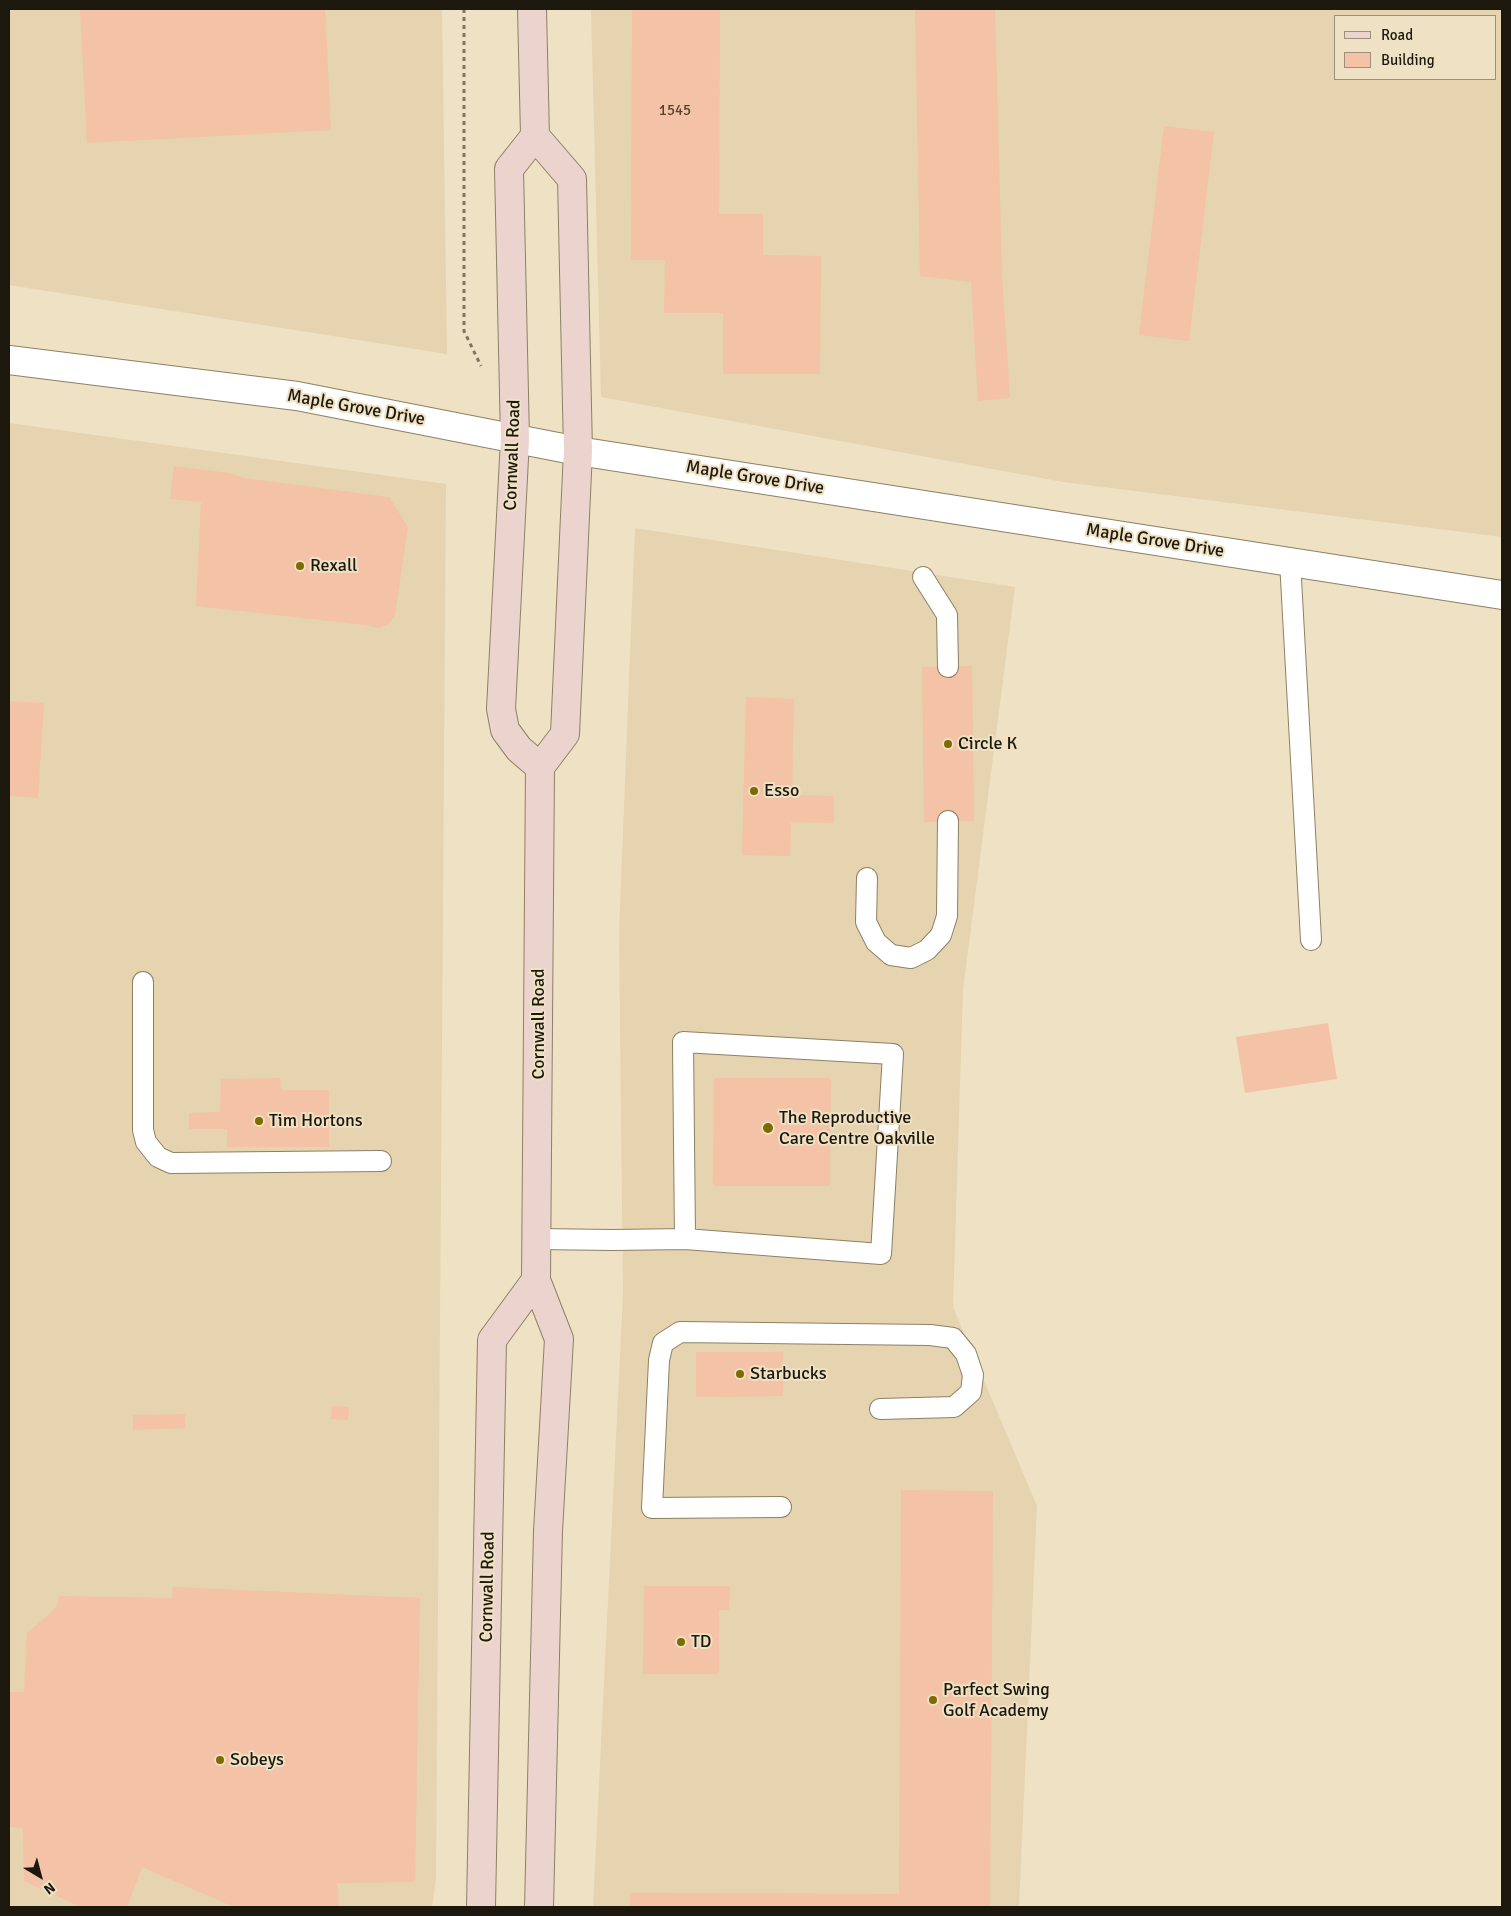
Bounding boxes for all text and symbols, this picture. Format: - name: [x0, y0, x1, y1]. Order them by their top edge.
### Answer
- legend: [1334, 15, 1496, 80]
- text: Road: [1381, 26, 1413, 44]
- text: Building: [1381, 51, 1435, 69]
- house number: 1545: [659, 102, 691, 120]
- street label: Maple Grove Drive: [285, 385, 427, 431]
- street label: Cornwall Road: [500, 399, 526, 511]
- street label: Maple Grove Drive: [684, 456, 826, 500]
- street label: Maple Grove Drive: [1084, 519, 1226, 563]
- place label: Rexall: [310, 555, 357, 577]
- marker: Rexall: [294, 560, 306, 572]
- place label: Circle K: [958, 733, 1017, 755]
- marker: Circle K: [942, 738, 954, 750]
- place label: Esso: [764, 780, 799, 802]
- marker: Esso: [748, 785, 760, 797]
- street label: Cornwall Road: [528, 968, 550, 1080]
- place label: The Reproductive Care Centre Oakville: [779, 1107, 935, 1150]
- place label: Tim Hortons: [269, 1110, 363, 1132]
- marker: Tim Hortons: [253, 1115, 265, 1127]
- marker: The Reproductive Care Centre Oakville: [761, 1121, 775, 1135]
- place label: Starbucks: [750, 1363, 827, 1385]
- marker: Starbucks: [734, 1368, 746, 1380]
- street label: Cornwall Road: [476, 1531, 500, 1643]
- place label: TD: [691, 1631, 712, 1653]
- marker: TD: [675, 1636, 687, 1648]
- place label: Parfect Swing Golf Academy: [943, 1679, 1050, 1722]
- marker: Parfect Swing Golf Academy: [927, 1694, 939, 1706]
- place label: Sobeys: [230, 1749, 284, 1771]
- marker: Sobeys: [214, 1754, 226, 1766]
- north arrow: [15, 1851, 65, 1901]
- text: N: [40, 1879, 58, 1898]

